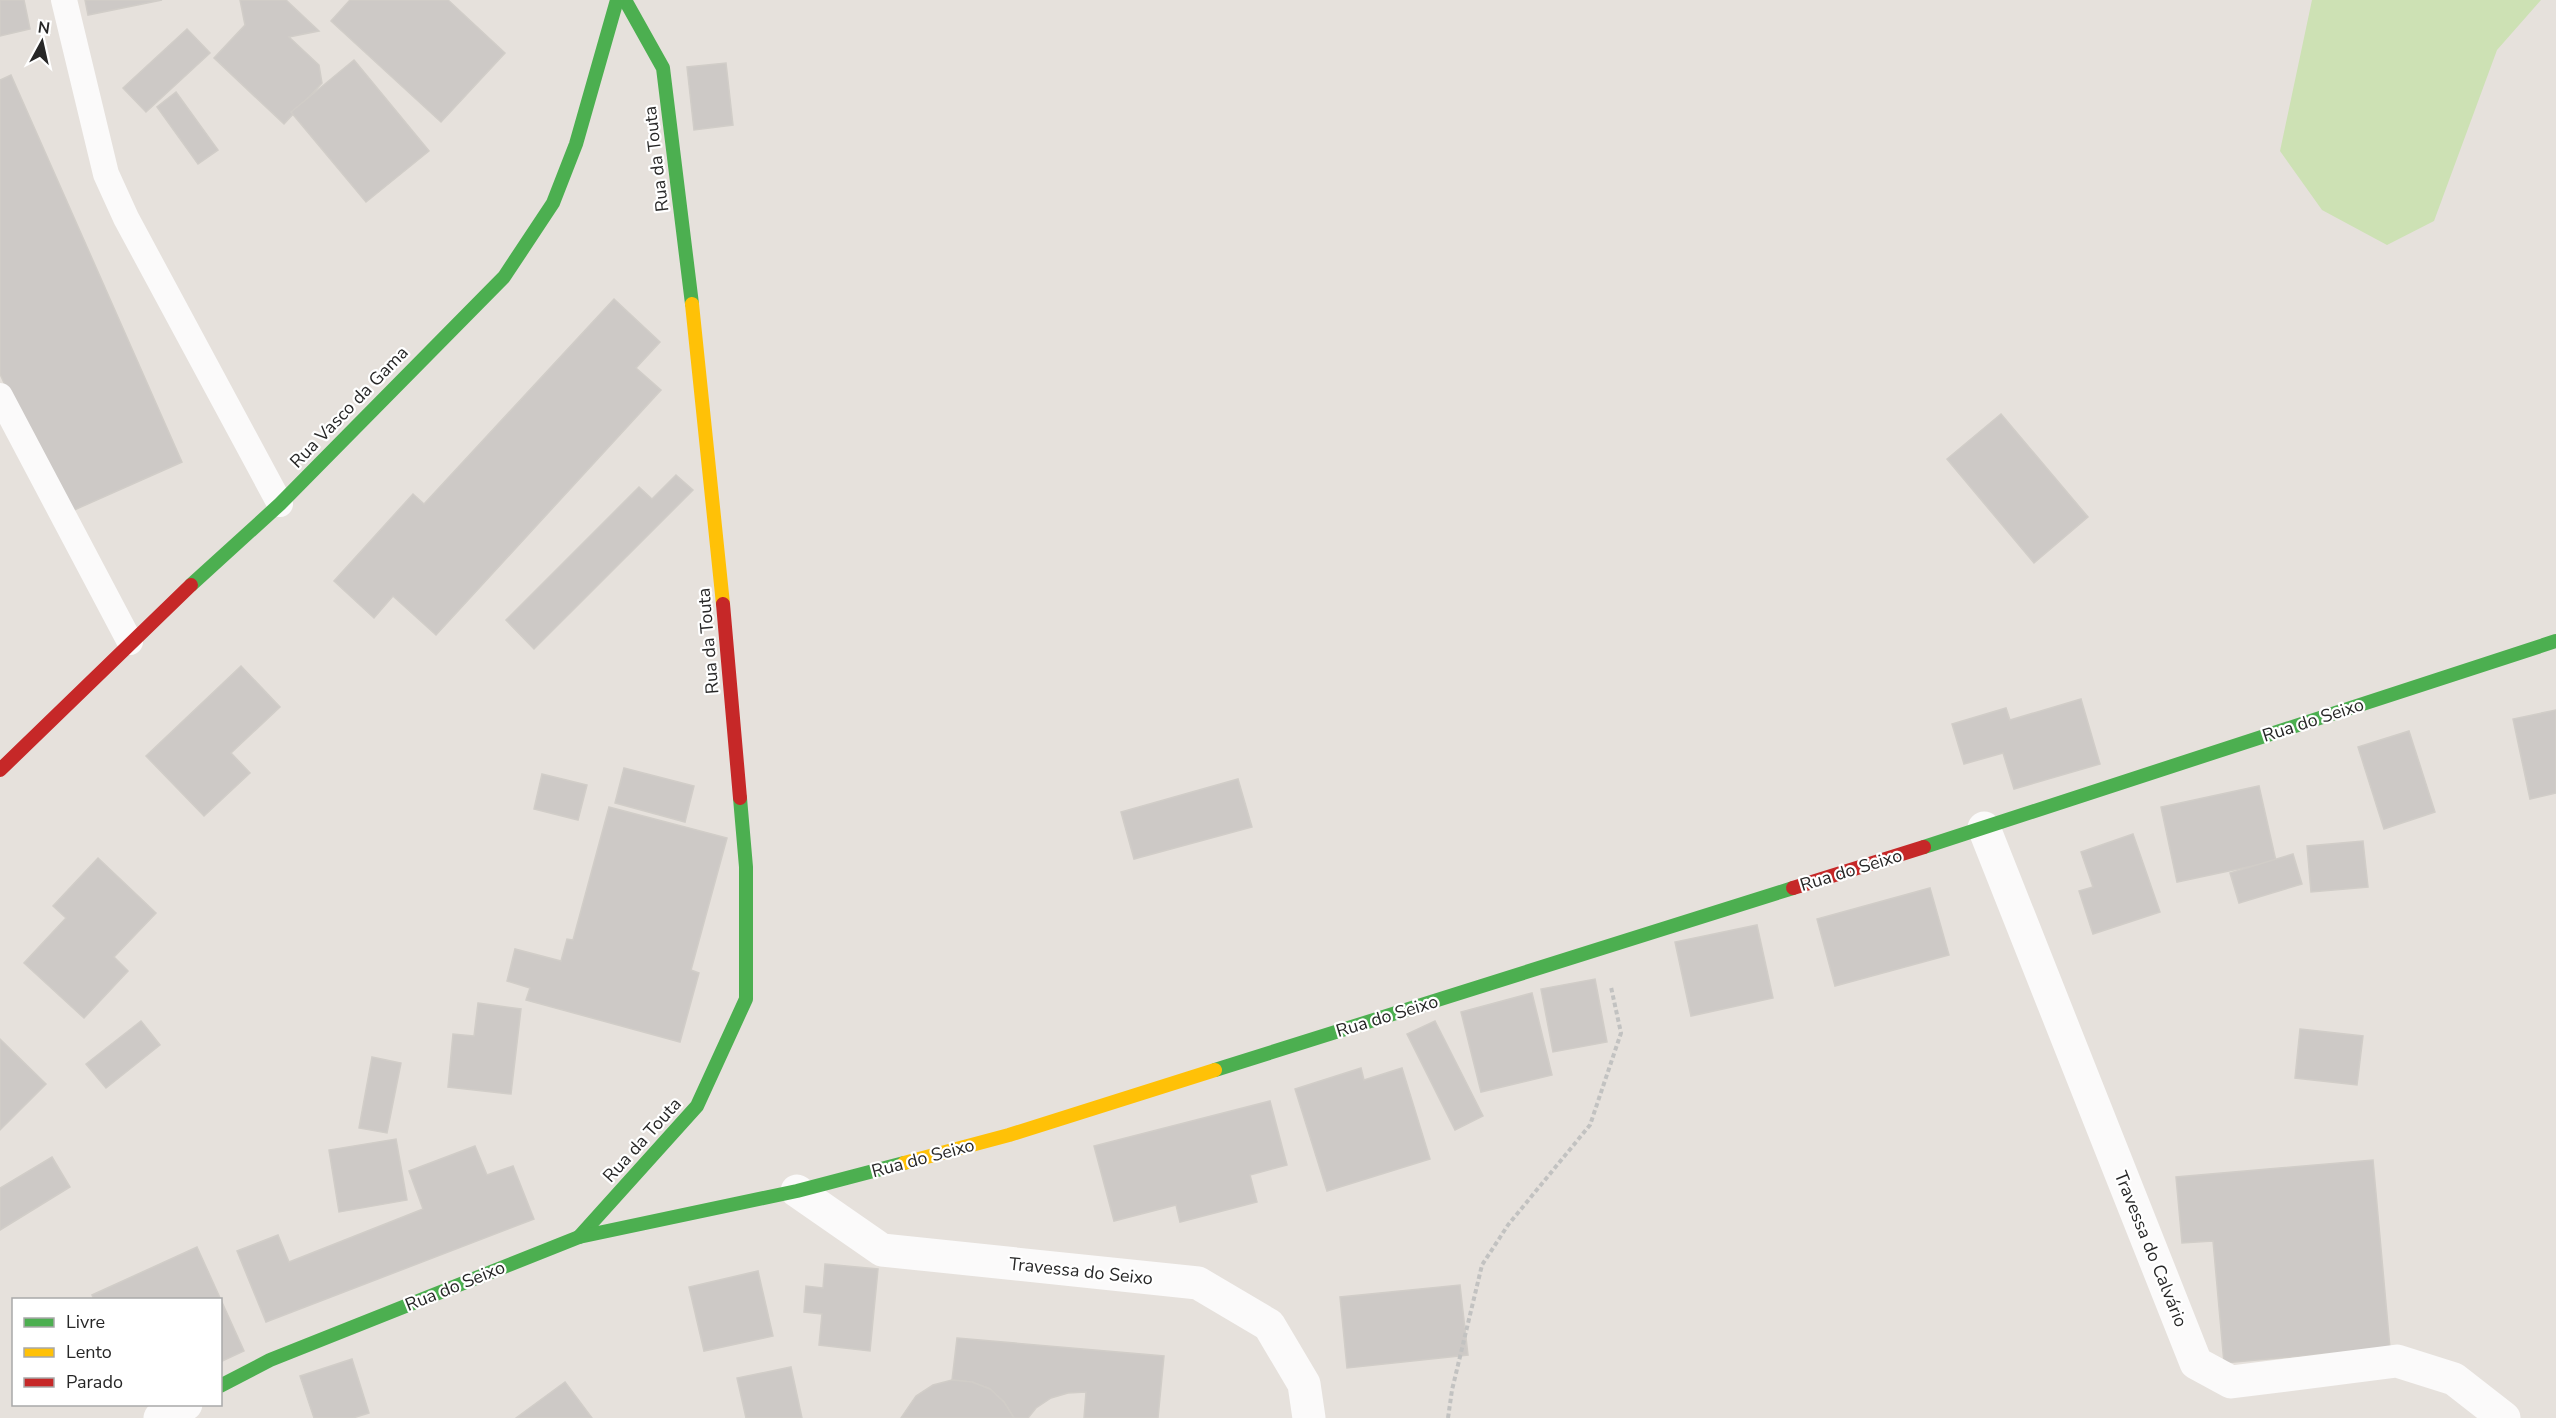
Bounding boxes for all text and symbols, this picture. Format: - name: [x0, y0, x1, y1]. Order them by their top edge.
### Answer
- north arrow: [12, 12, 72, 72]
- text: N: [36, 16, 51, 40]
- street label: Rua da Touta: [638, 105, 674, 213]
- street label: Rua Vasco da Gama: [284, 341, 414, 473]
- street label: Rua da Touta: [691, 587, 725, 695]
- street label: Rua do Seixo: [2259, 692, 2367, 748]
- street label: Rua do Seixo: [1797, 843, 1905, 897]
- street label: Rua do Seixo: [1333, 989, 1441, 1043]
- street label: Rua da Touta: [597, 1092, 687, 1188]
- street label: Rua do Seixo: [869, 1133, 977, 1183]
- street label: Travessa do Calvário: [2109, 1167, 2193, 1331]
- street label: Travessa do Seixo: [1008, 1252, 1154, 1290]
- street label: Rua do Seixo: [402, 1255, 508, 1317]
- legend: [12, 1298, 222, 1406]
- text: Livre: [66, 1310, 105, 1334]
- text: Lento: [66, 1340, 112, 1364]
- text: Parado: [66, 1370, 123, 1394]

